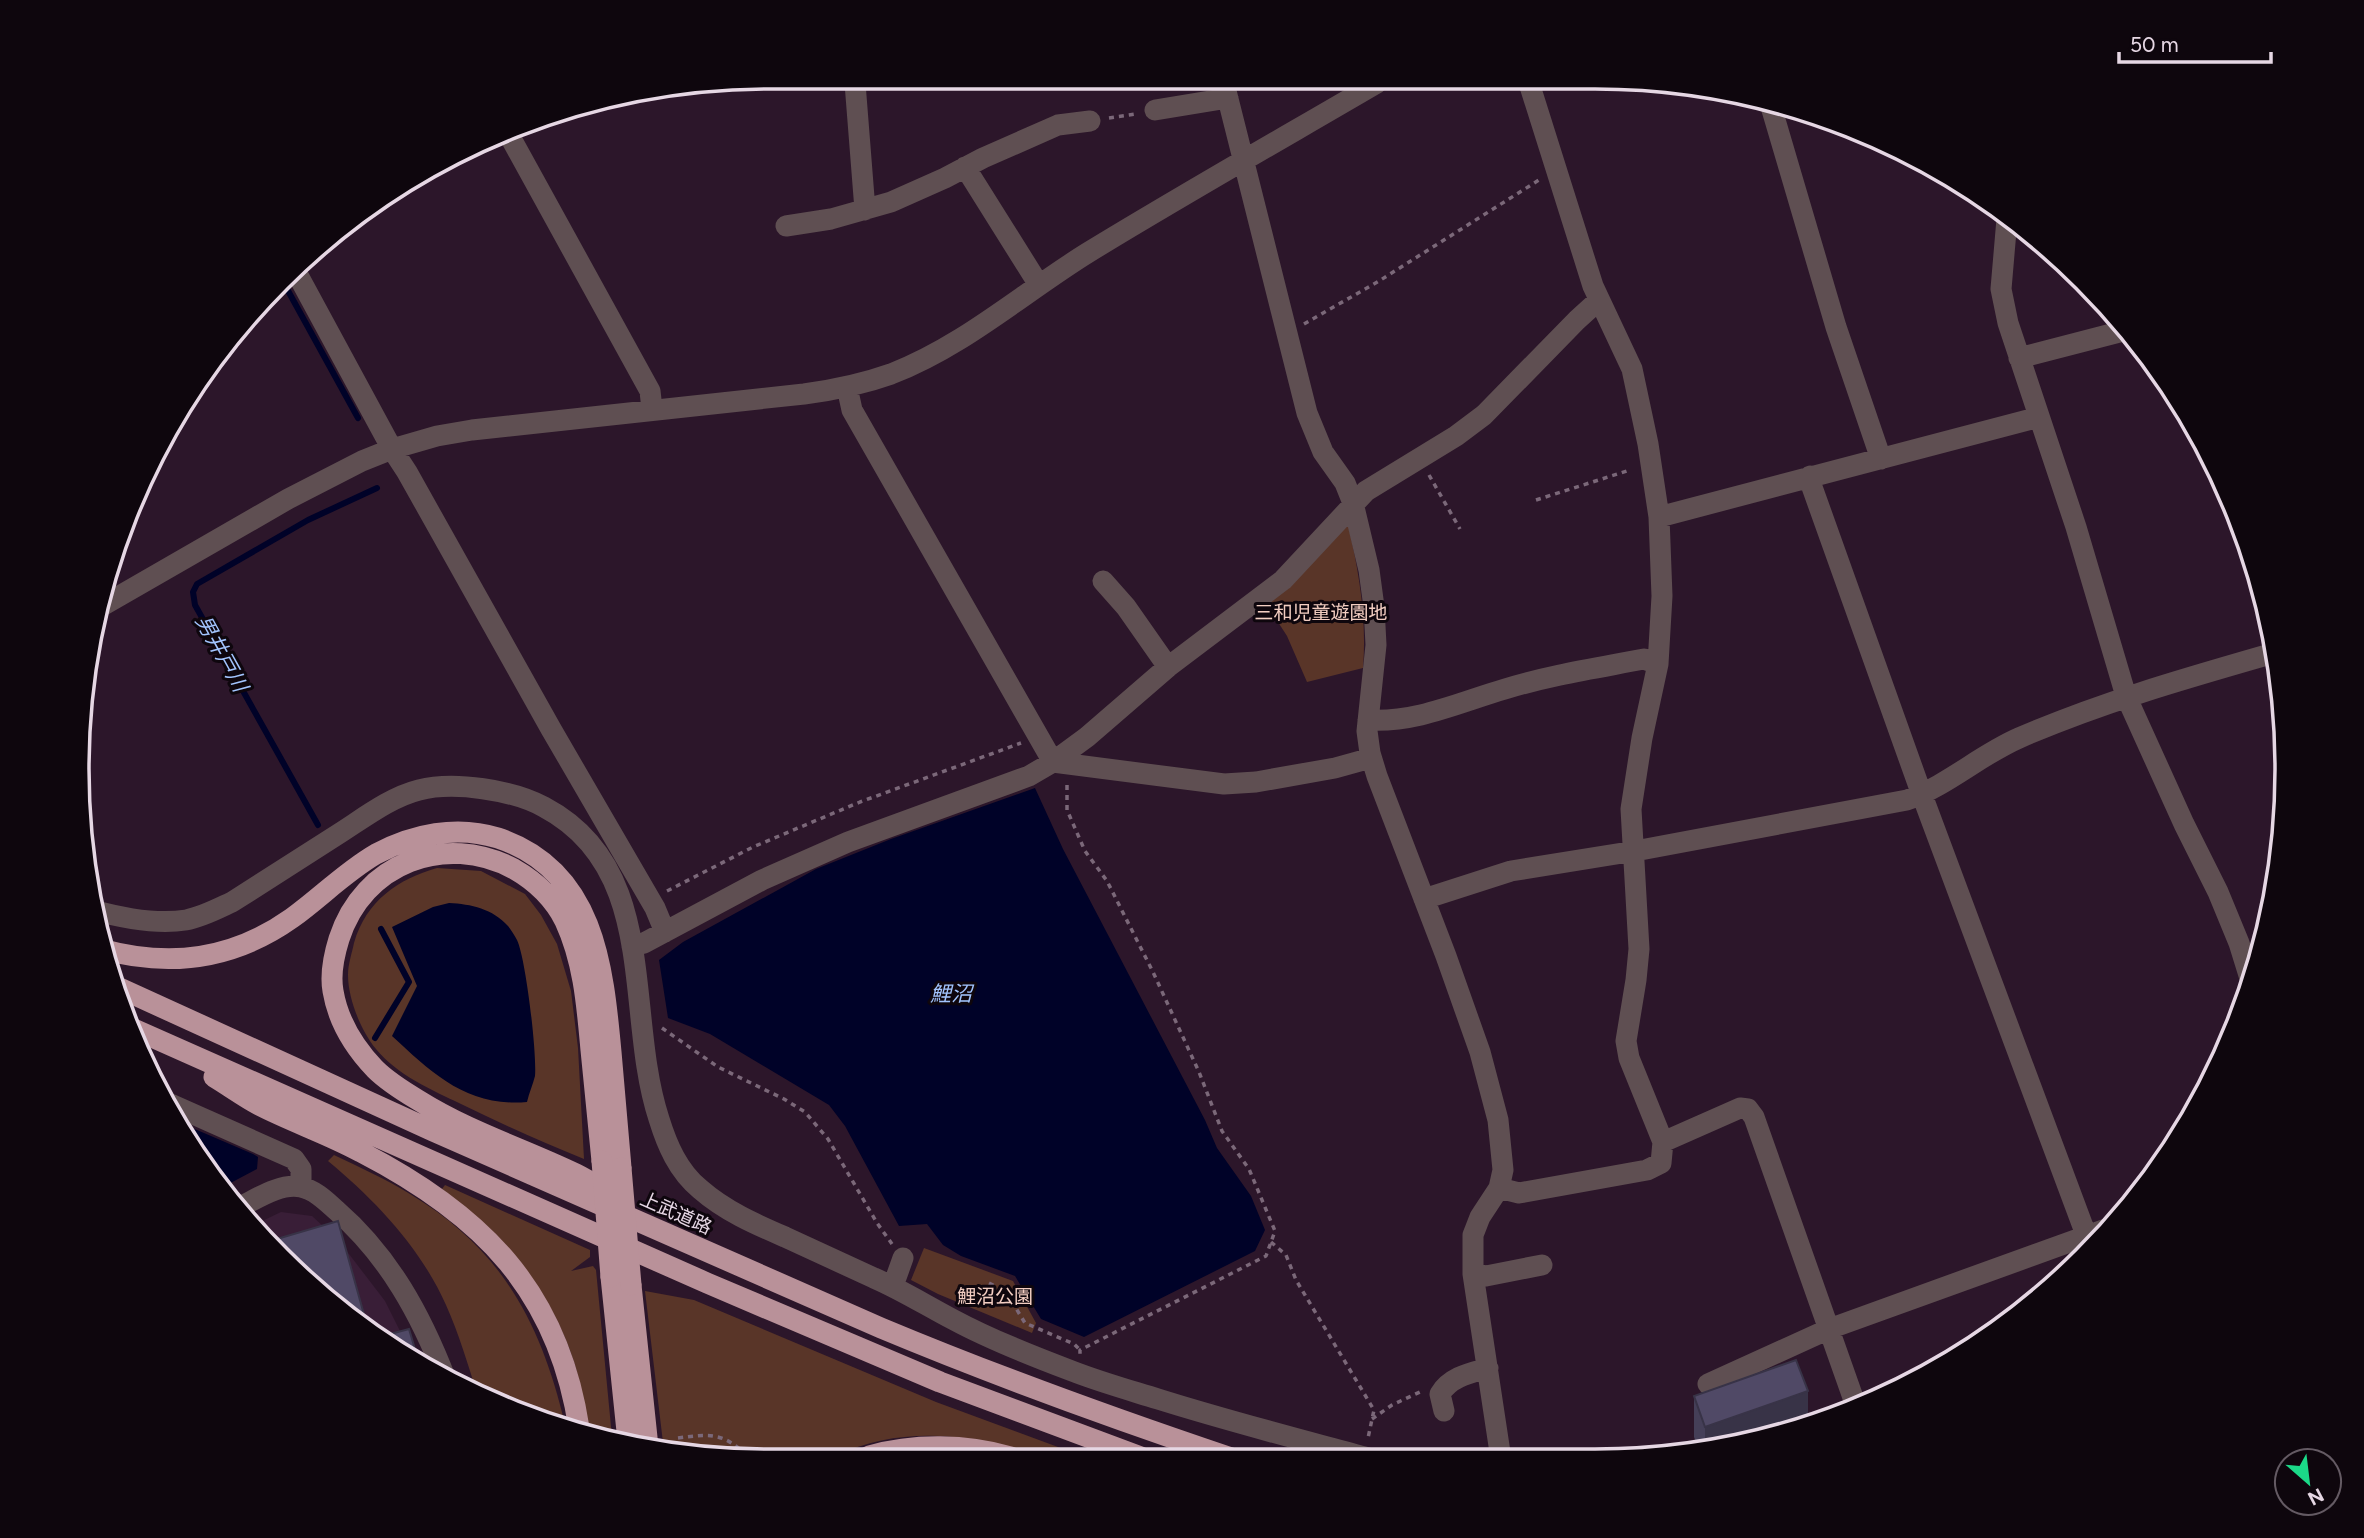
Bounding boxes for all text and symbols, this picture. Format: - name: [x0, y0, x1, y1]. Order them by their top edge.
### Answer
- scale bar: [2119, 21, 2271, 65]
- text: 50 m: [2130, 32, 2179, 57]
- park label: 三和児童遊園地: [1254, 601, 1388, 624]
- water label: 男井戸川: [191, 610, 254, 698]
- water label: 鯉沼: [930, 981, 975, 1006]
- street label: 上武道路: [637, 1187, 715, 1239]
- park label: 鯉沼公園: [957, 1285, 1033, 1308]
- north arrow: [2273, 1447, 2343, 1517]
- text: N: [2304, 1483, 2328, 1510]

